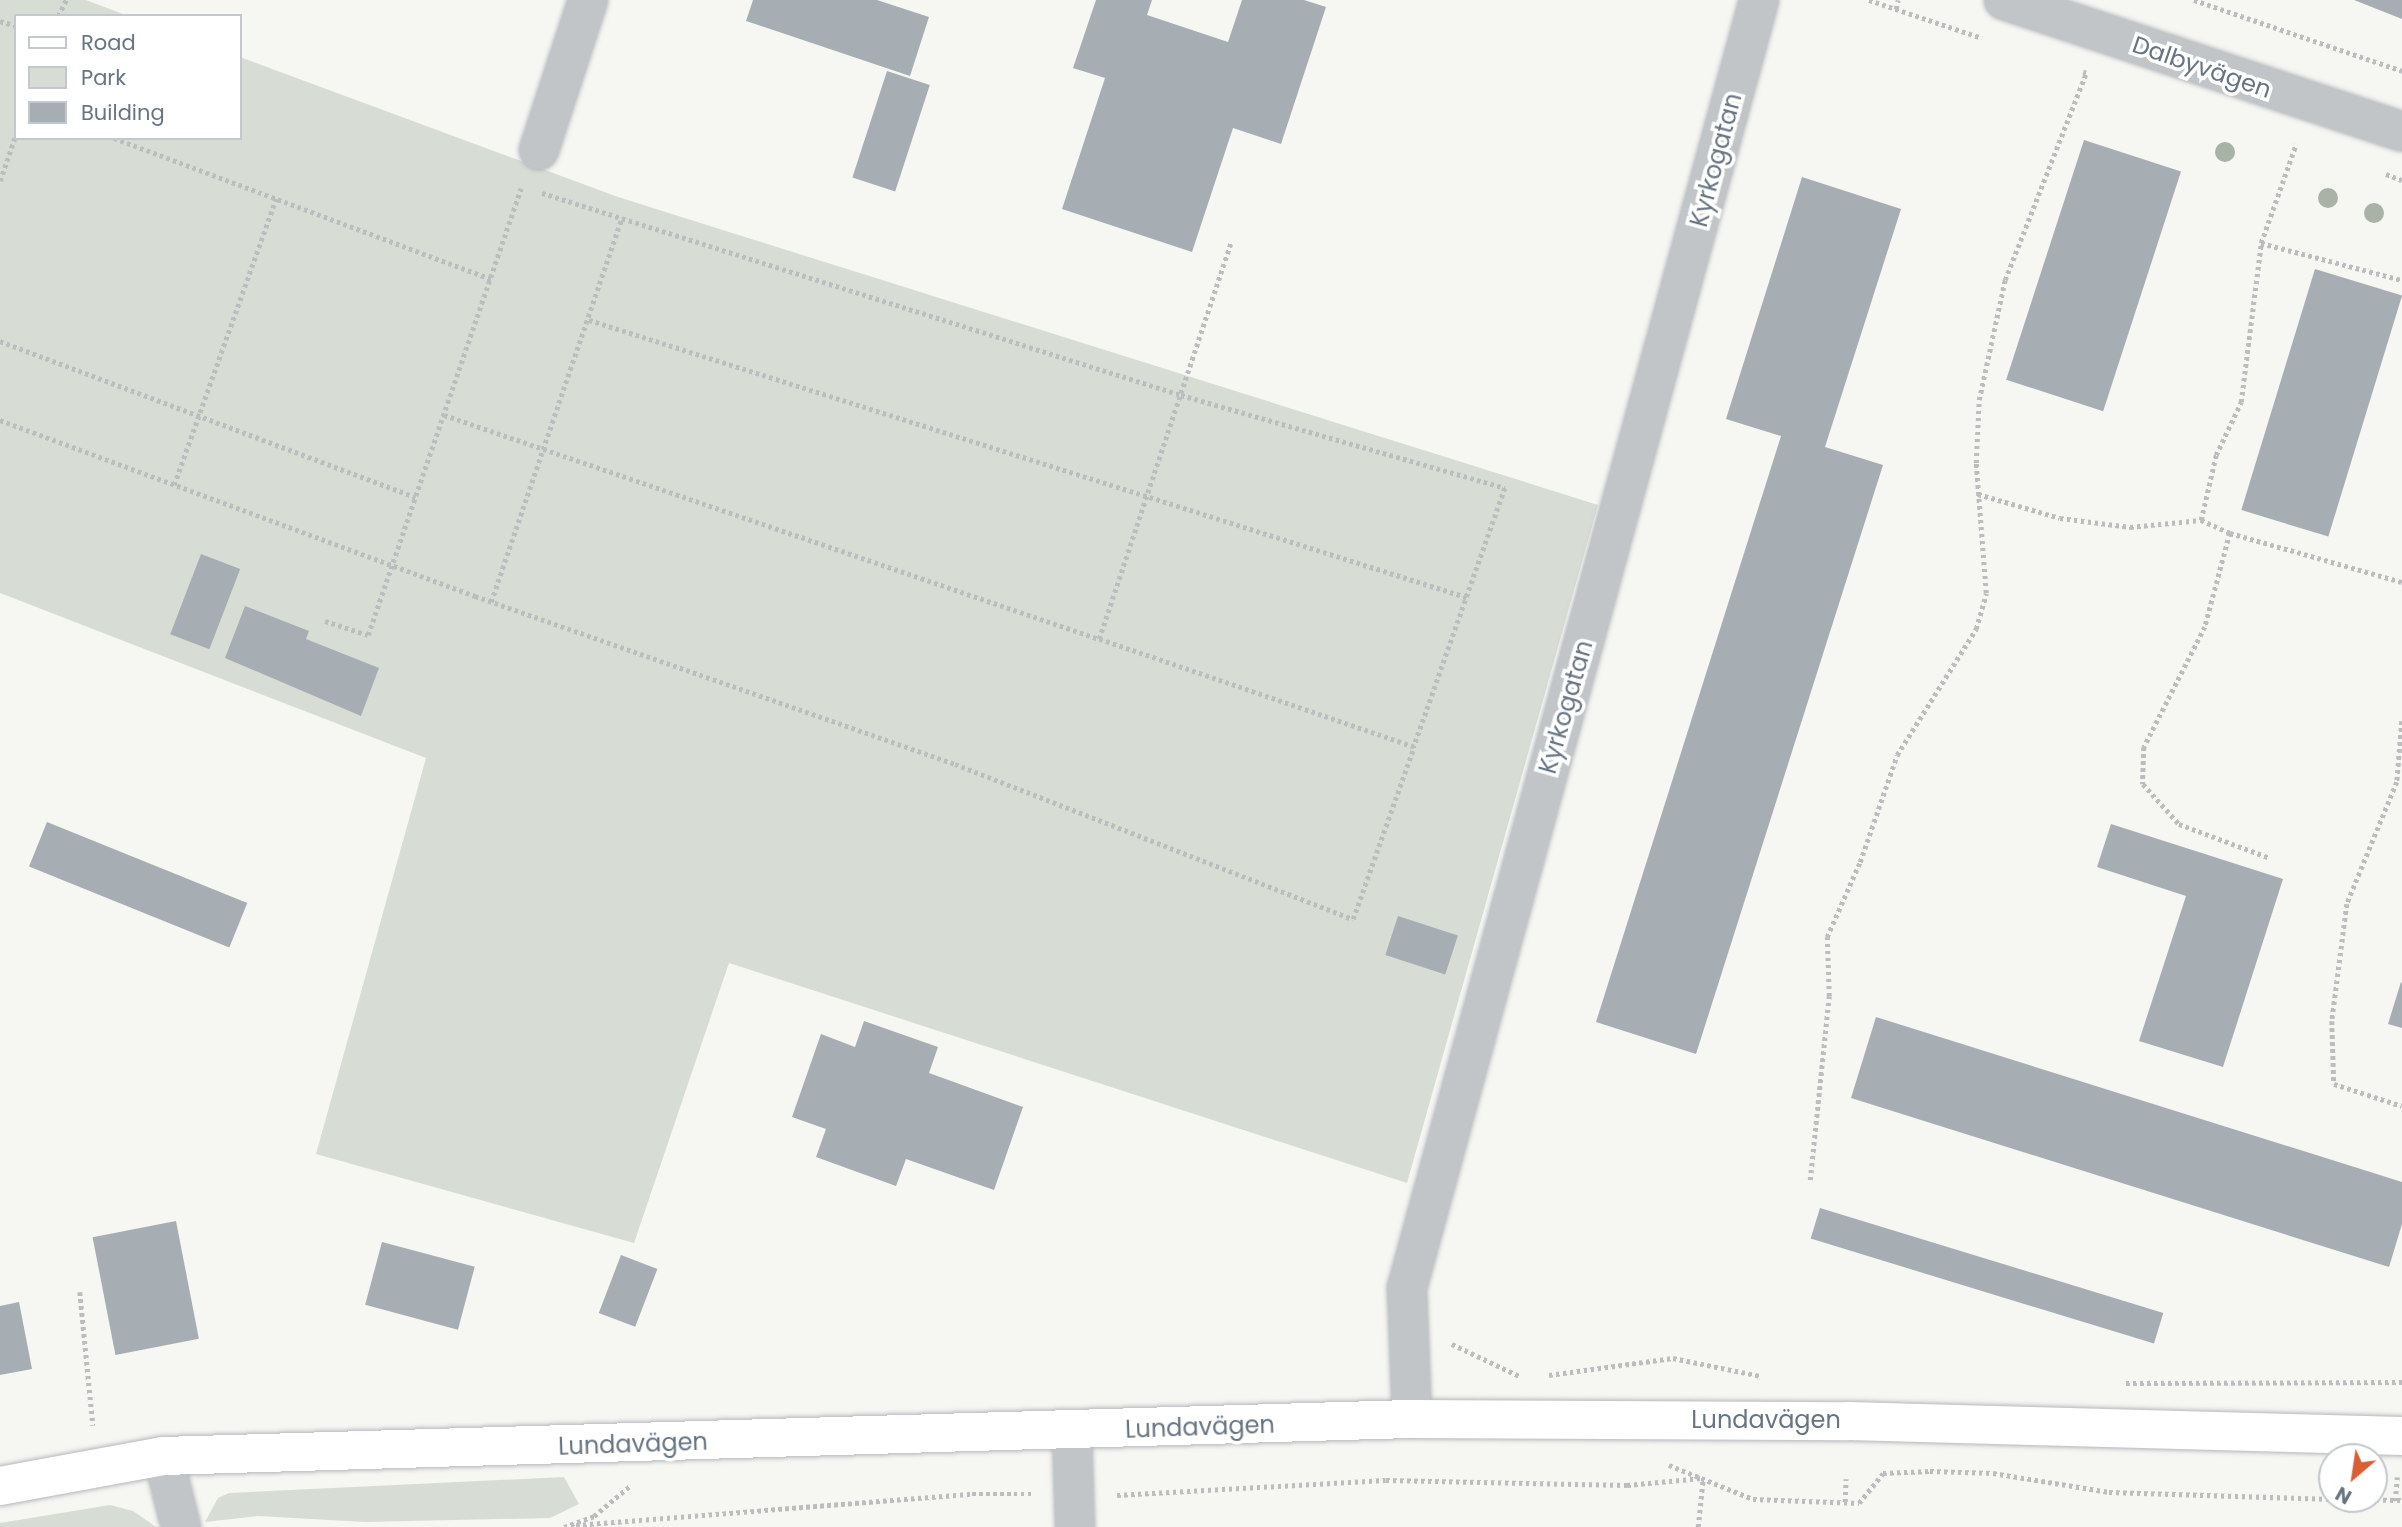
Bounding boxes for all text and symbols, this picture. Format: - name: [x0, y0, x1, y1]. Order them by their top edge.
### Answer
- legend: [14, 14, 242, 140]
- text: Road: [81, 28, 136, 57]
- street label: Dalbyvägen: [2129, 30, 2275, 104]
- text: Park: [81, 63, 126, 92]
- street label: Kyrkogatan: [1684, 90, 1748, 230]
- text: Building: [81, 98, 165, 127]
- street label: Kyrkogatan: [1533, 637, 1599, 777]
- street label: Lundavägen: [1691, 1406, 1841, 1434]
- street label: Lundavägen: [1125, 1410, 1275, 1444]
- street label: Lundavägen: [558, 1427, 708, 1461]
- north arrow: [2318, 1443, 2388, 1513]
- text: N: [2331, 1480, 2356, 1510]

